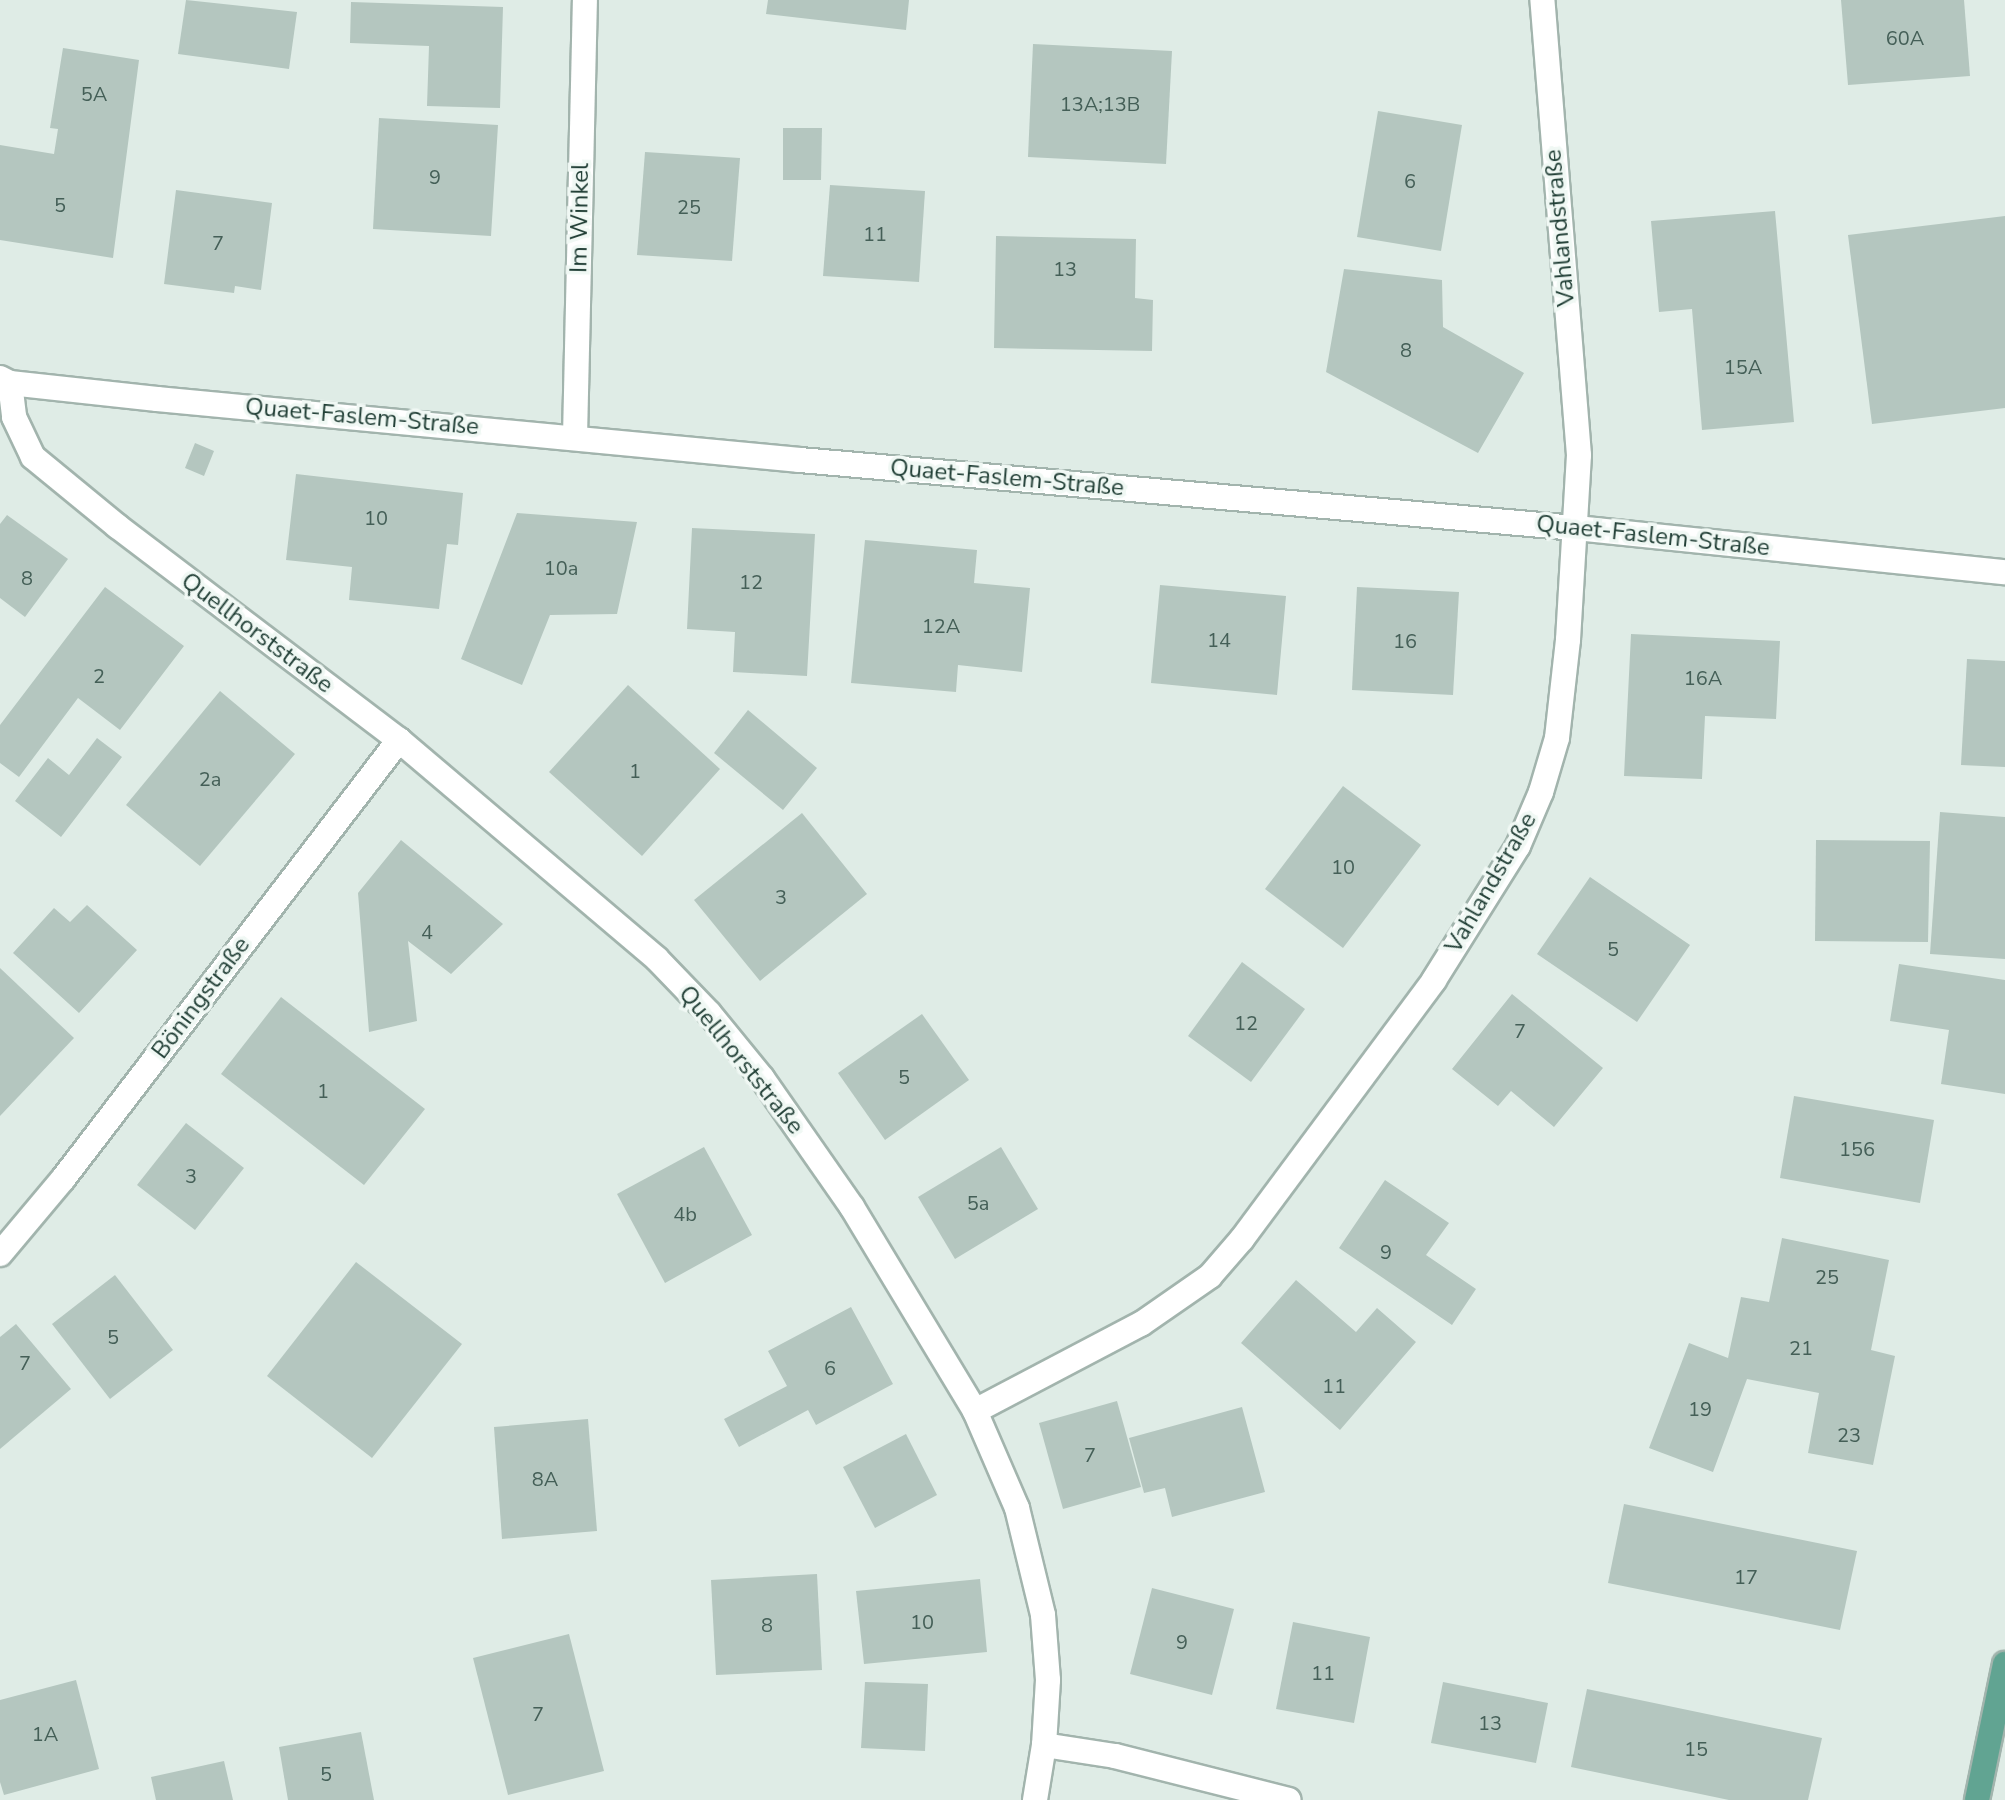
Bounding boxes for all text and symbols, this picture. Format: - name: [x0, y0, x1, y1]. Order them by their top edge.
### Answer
- house number: 60A: [1886, 26, 1924, 50]
- house number: 5A: [81, 82, 107, 106]
- house number: 13A;13B: [1060, 92, 1140, 116]
- street label: Vahlandstraße: [1539, 148, 1581, 308]
- street label: Im Winkel: [565, 163, 595, 273]
- house number: 9: [429, 165, 441, 189]
- house number: 6: [1404, 169, 1416, 193]
- house number: 5: [54, 193, 66, 217]
- house number: 25: [677, 195, 701, 219]
- house number: 11: [863, 222, 887, 246]
- house number: 7: [212, 231, 224, 255]
- house number: 13: [1053, 257, 1077, 281]
- house number: 8: [1400, 338, 1412, 362]
- house number: 15A: [1724, 355, 1762, 379]
- street label: Quaet-Faslem-Straße: [244, 392, 480, 442]
- street label: Quaet-Faslem-Straße: [889, 453, 1125, 503]
- house number: 10: [364, 506, 388, 530]
- street label: Quaet-Faslem-Straße: [1535, 509, 1771, 563]
- house number: 10a: [544, 556, 578, 580]
- house number: 8: [21, 566, 33, 590]
- street label: Quellhorststraße: [175, 567, 339, 699]
- house number: 12: [739, 570, 763, 594]
- house number: 12A: [922, 614, 960, 638]
- house number: 14: [1207, 628, 1231, 652]
- house number: 16: [1393, 629, 1417, 653]
- house number: 2: [93, 664, 105, 688]
- house number: 16A: [1684, 666, 1722, 690]
- house number: 1: [629, 759, 641, 783]
- house number: 2a: [199, 767, 221, 791]
- street label: Vahlandstraße: [1439, 808, 1543, 958]
- house number: 10: [1331, 855, 1355, 879]
- house number: 3: [775, 885, 787, 909]
- house number: 4: [421, 920, 433, 944]
- street label: Böningstraße: [146, 931, 256, 1065]
- house number: 5: [1607, 937, 1619, 961]
- street label: Quellhorststraße: [672, 980, 810, 1140]
- house number: 12: [1234, 1011, 1258, 1035]
- house number: 7: [1514, 1019, 1526, 1043]
- house number: 5: [898, 1065, 910, 1089]
- house number: 1: [317, 1079, 329, 1103]
- house number: 156: [1839, 1137, 1875, 1161]
- house number: 3: [185, 1164, 197, 1188]
- house number: 5a: [967, 1191, 989, 1215]
- house number: 4b: [673, 1202, 697, 1226]
- house number: 9: [1380, 1240, 1392, 1264]
- house number: 25: [1815, 1265, 1839, 1289]
- house number: 5: [107, 1325, 119, 1349]
- house number: 21: [1789, 1336, 1813, 1360]
- house number: 7: [19, 1351, 31, 1375]
- house number: 6: [824, 1356, 836, 1380]
- house number: 11: [1322, 1374, 1346, 1398]
- house number: 19: [1688, 1397, 1712, 1421]
- house number: 23: [1837, 1423, 1861, 1447]
- house number: 7: [1084, 1443, 1096, 1467]
- house number: 8A: [532, 1467, 558, 1491]
- house number: 17: [1734, 1565, 1758, 1589]
- house number: 10: [910, 1610, 934, 1634]
- house number: 8: [761, 1613, 773, 1637]
- house number: 9: [1176, 1630, 1188, 1654]
- house number: 11: [1311, 1661, 1335, 1685]
- house number: 7: [532, 1702, 544, 1726]
- house number: 13: [1478, 1711, 1502, 1735]
- house number: 1A: [32, 1722, 58, 1746]
- house number: 15: [1684, 1737, 1708, 1761]
- house number: 5: [320, 1762, 332, 1786]

